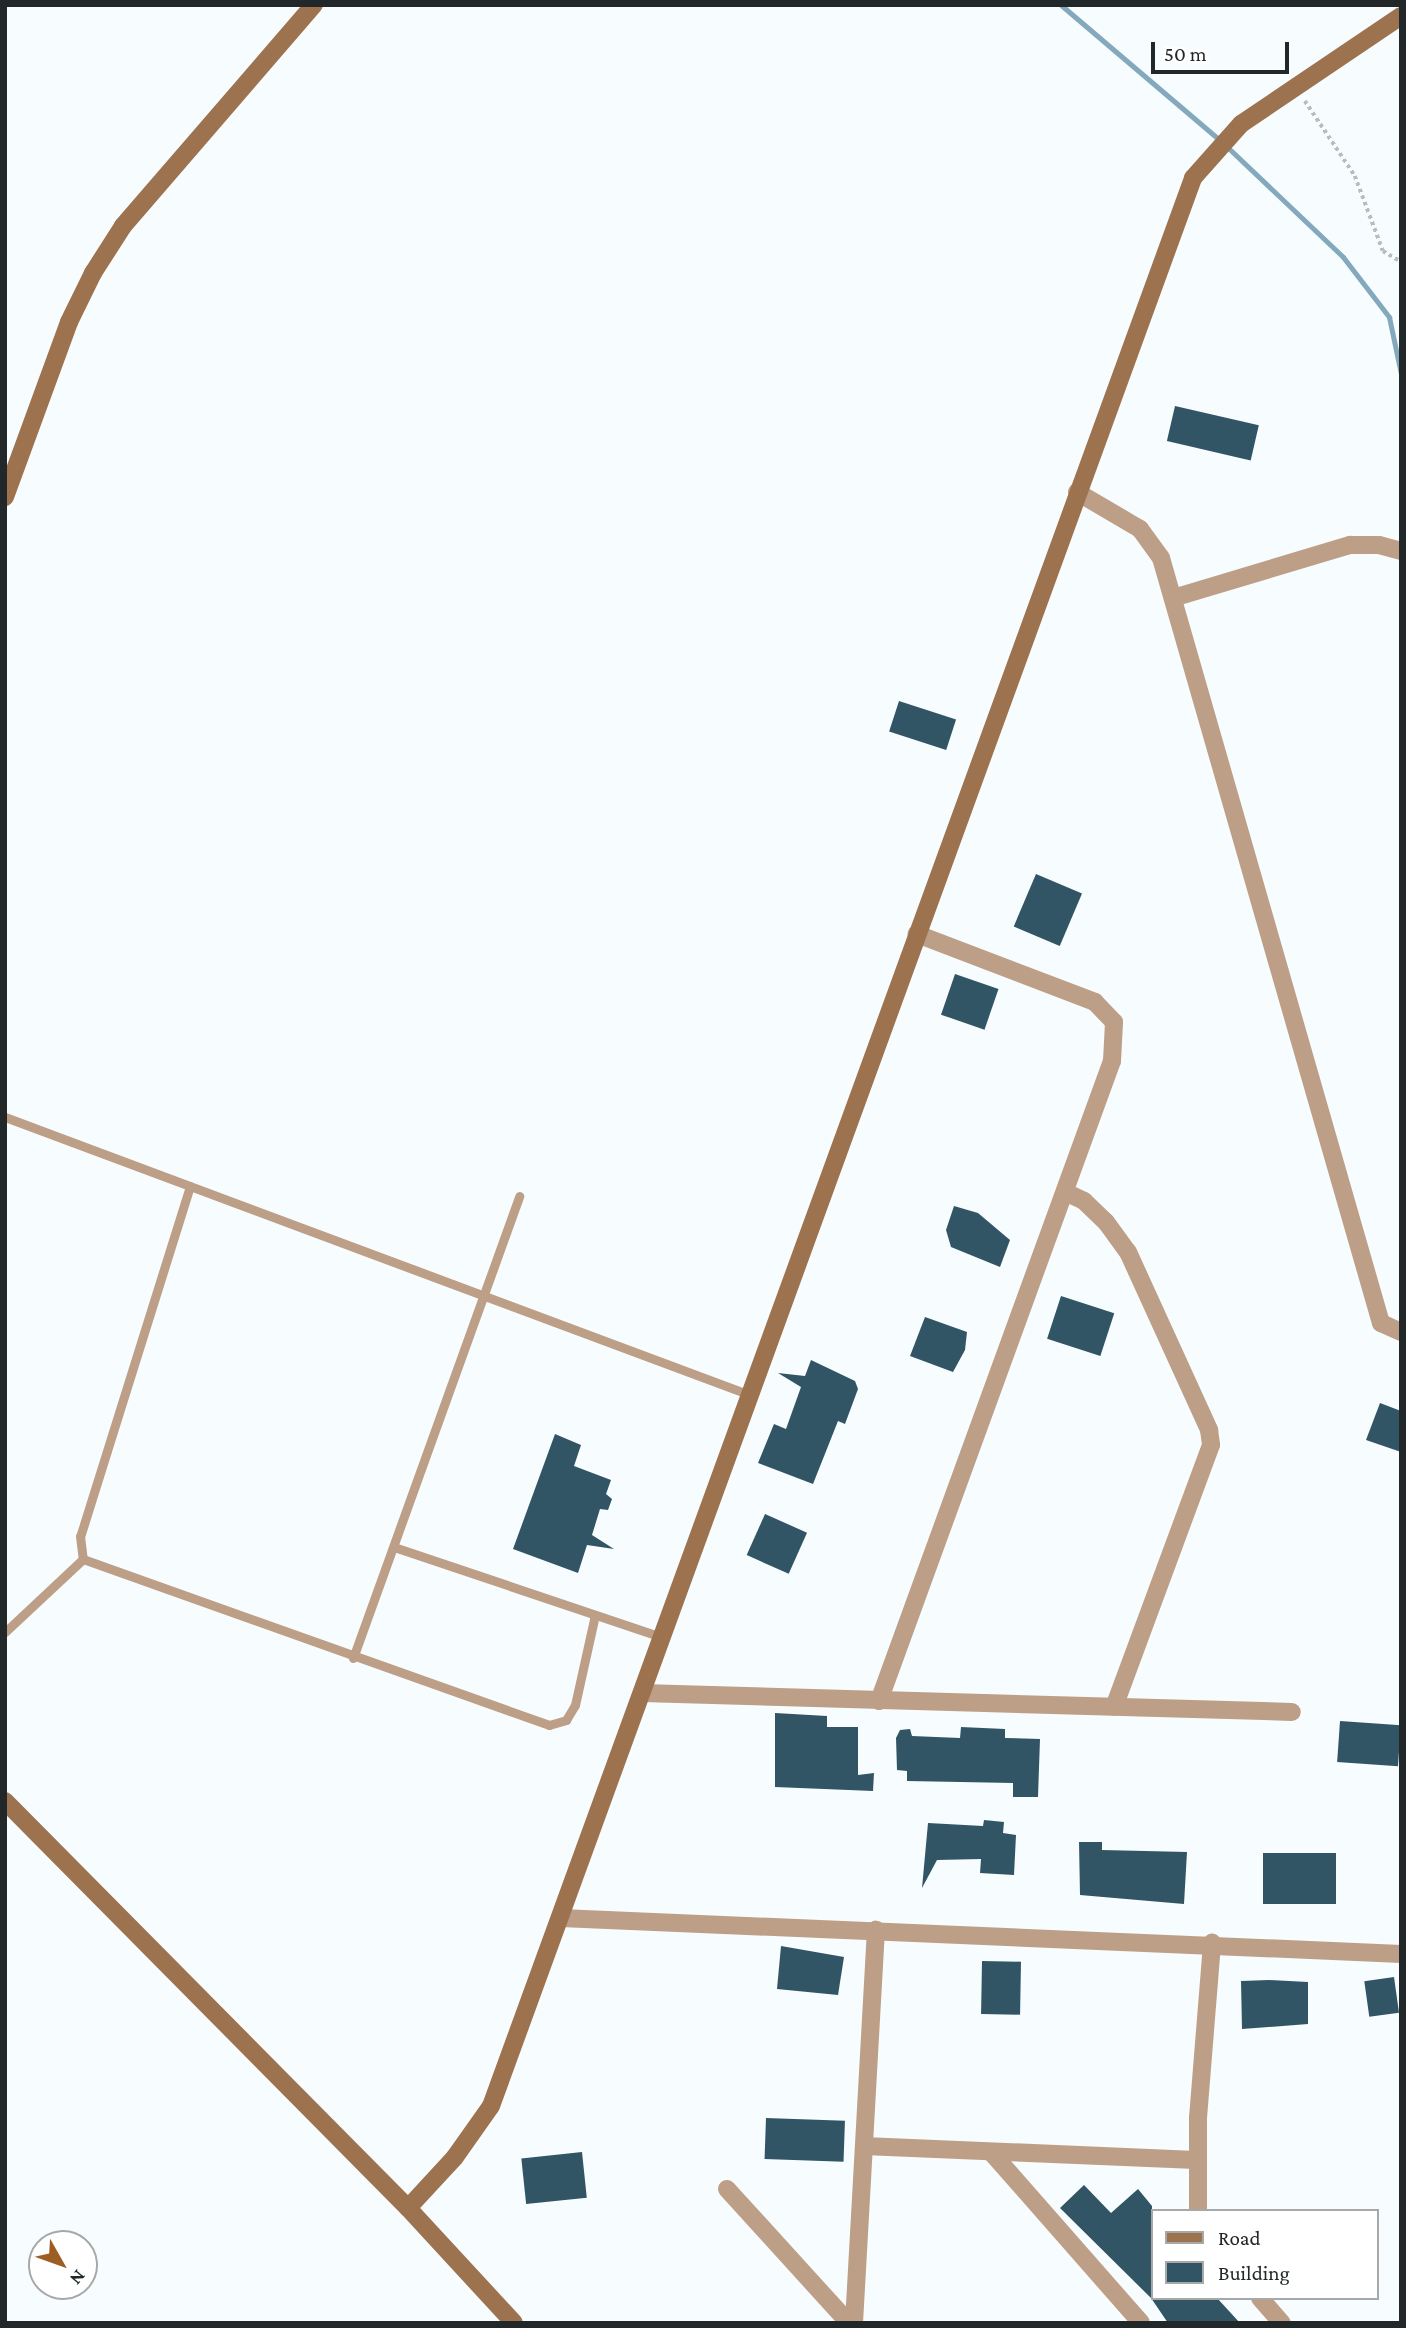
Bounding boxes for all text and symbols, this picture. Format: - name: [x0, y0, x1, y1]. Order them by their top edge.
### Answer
- scale bar: [1154, 28, 1292, 72]
- text: 50 m: [1164, 42, 1207, 66]
- legend: [1150, 2209, 1378, 2300]
- text: Road: [1218, 2226, 1261, 2250]
- north arrow: [28, 2230, 98, 2300]
- text: Building: [1218, 2261, 1290, 2285]
- text: N: [66, 2266, 90, 2289]

